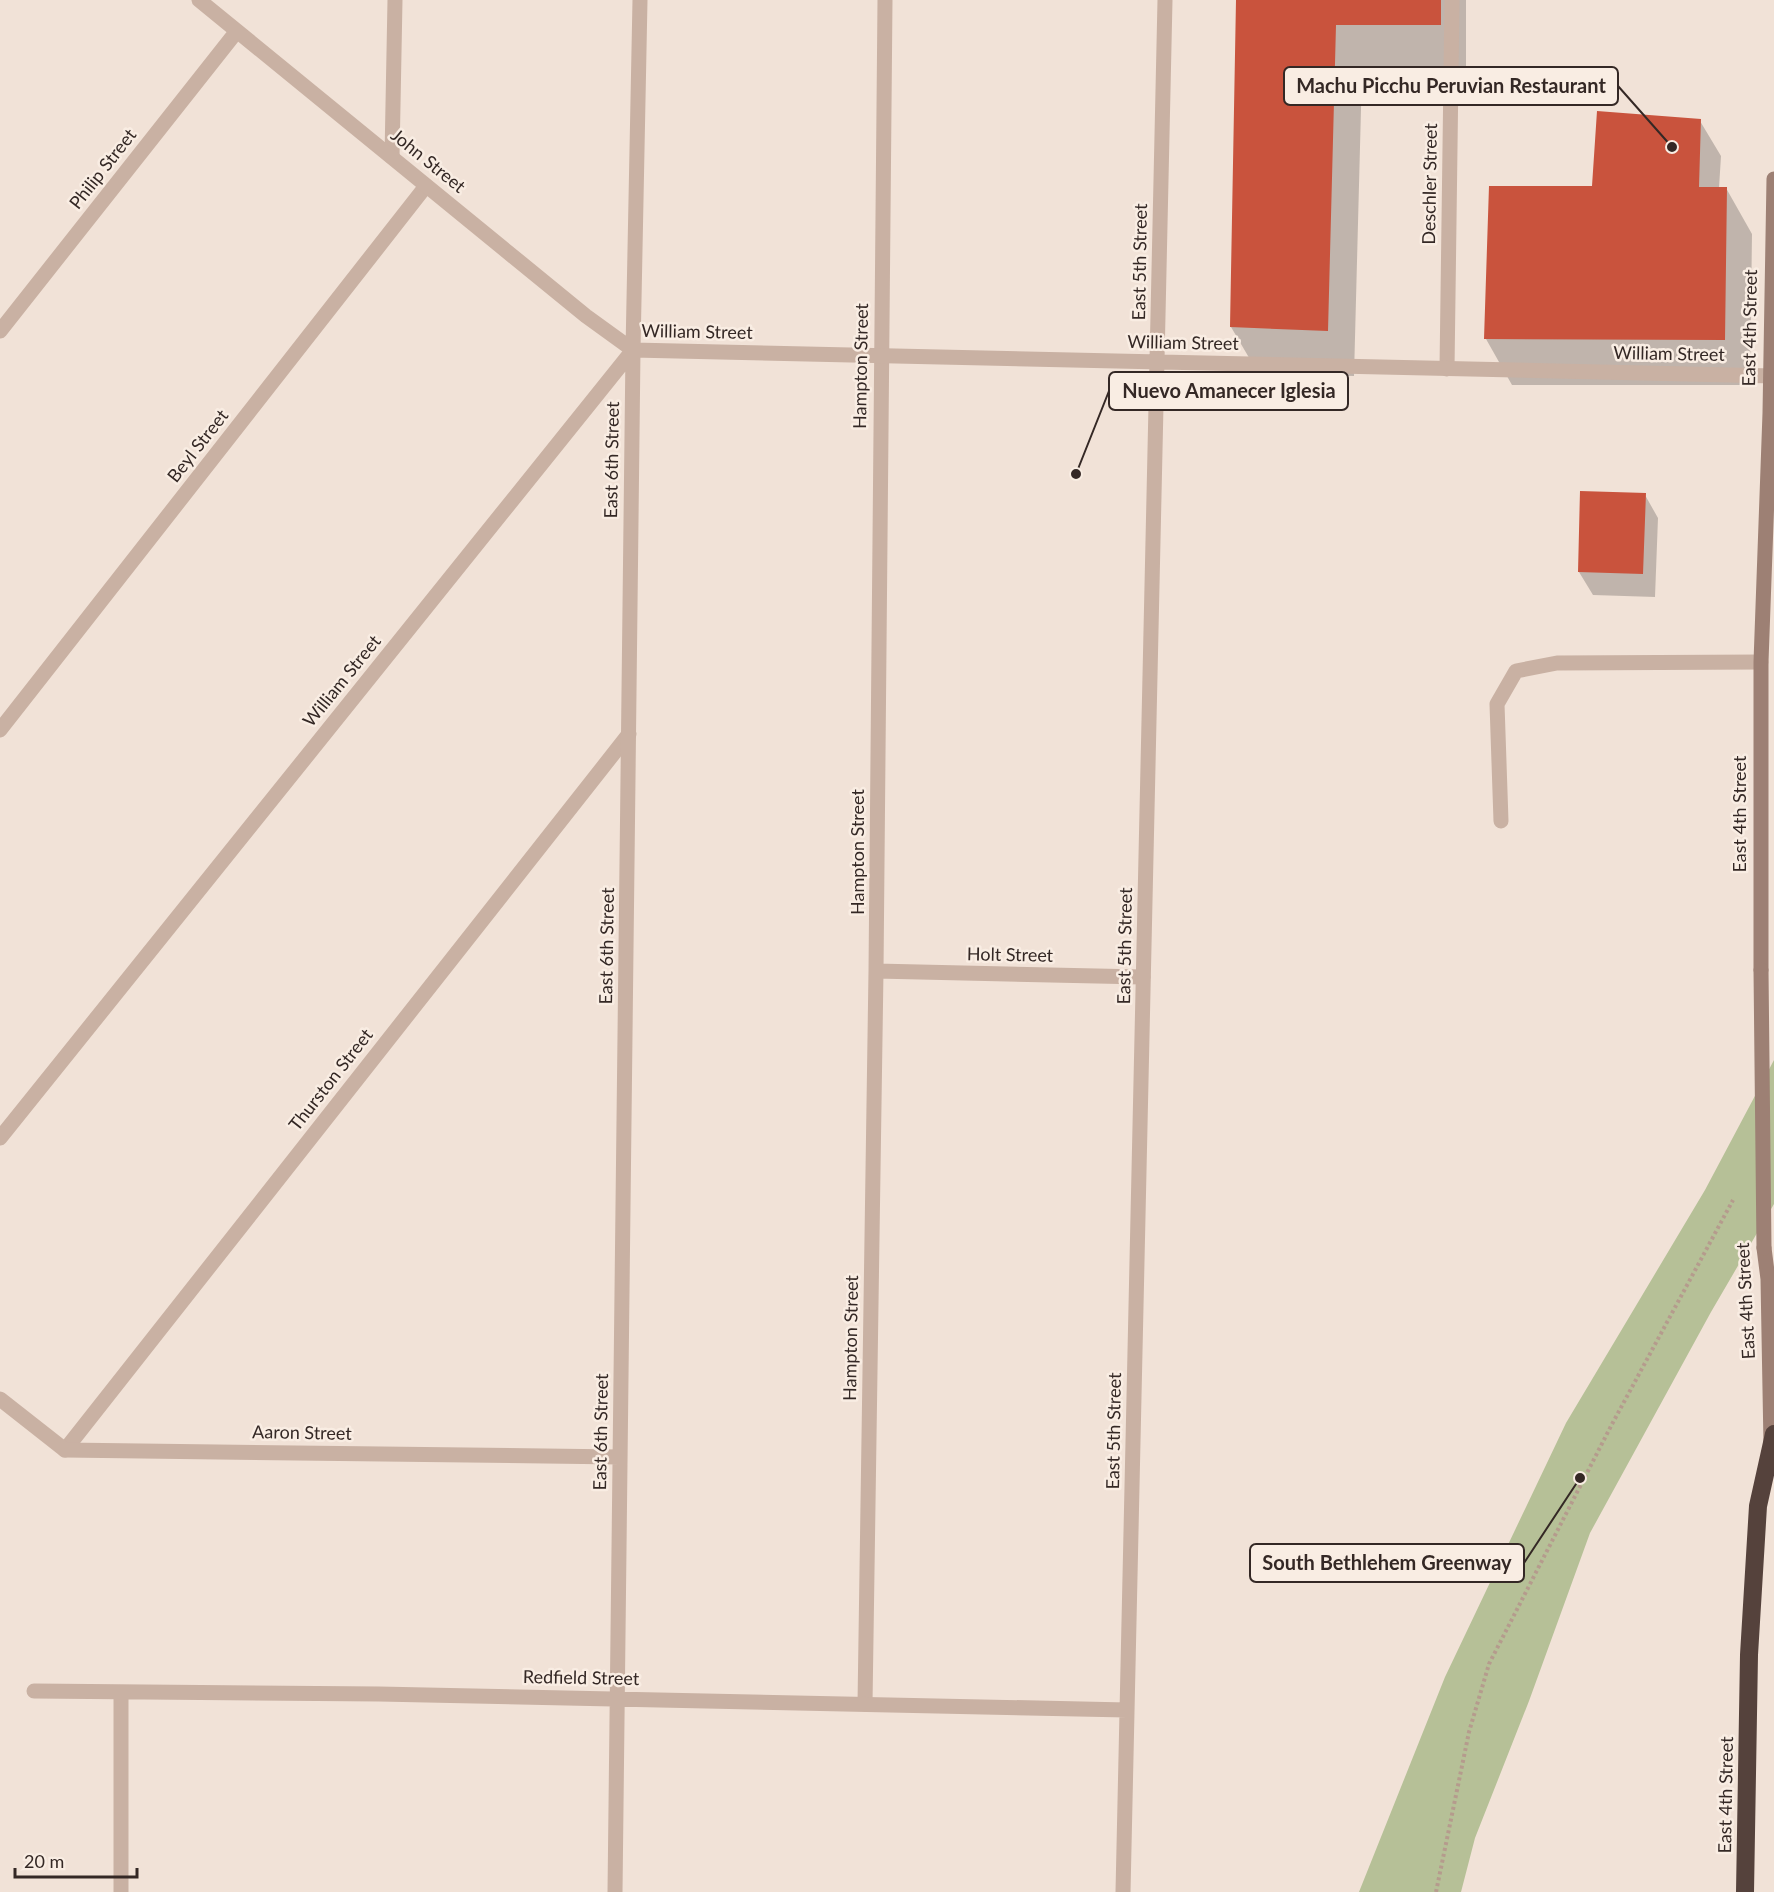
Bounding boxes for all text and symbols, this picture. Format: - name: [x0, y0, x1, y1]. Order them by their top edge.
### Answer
- callout: Machu Picchu Peruvian Restaurant: [1284, 67, 1618, 105]
- text: Machu Picchu Peruvian Restaurant: [1296, 73, 1606, 97]
- street label: Philip Street: [64, 123, 141, 213]
- street label: John Street: [387, 123, 471, 197]
- street label: Deschler Street: [1417, 123, 1441, 245]
- street label: East 5th Street: [1127, 203, 1151, 321]
- street label: East 4th Street: [1737, 269, 1761, 387]
- street label: Hampton Street: [848, 302, 872, 429]
- street label: William Street: [641, 319, 753, 343]
- street label: William Street: [1127, 330, 1239, 354]
- street label: William Street: [1613, 341, 1725, 365]
- callout: Nuevo Amanecer Iglesia: [1109, 372, 1348, 410]
- text: Nuevo Amanecer Iglesia: [1122, 378, 1336, 402]
- street label: East 6th Street: [599, 401, 623, 519]
- street label: Beyl Street: [162, 404, 233, 486]
- street label: William Street: [298, 630, 385, 731]
- street label: East 4th Street: [1728, 755, 1750, 873]
- street label: Hampton Street: [846, 789, 868, 915]
- street label: East 6th Street: [594, 887, 618, 1005]
- street label: East 5th Street: [1112, 887, 1136, 1005]
- street label: Holt Street: [967, 942, 1054, 966]
- street label: Thurston Street: [284, 1024, 377, 1135]
- street label: East 4th Street: [1731, 1241, 1759, 1360]
- street label: Hampton Street: [838, 1274, 862, 1401]
- street label: East 5th Street: [1101, 1372, 1125, 1490]
- street label: East 6th Street: [588, 1373, 612, 1491]
- street label: Aaron Street: [252, 1420, 353, 1444]
- callout: South Bethlehem Greenway: [1250, 1544, 1524, 1582]
- text: South Bethlehem Greenway: [1262, 1550, 1512, 1574]
- street label: Redfield Street: [523, 1665, 640, 1689]
- street label: East 4th Street: [1713, 1736, 1737, 1854]
- scale bar: [15, 1841, 136, 1879]
- text: 20 m: [24, 1850, 64, 1872]

